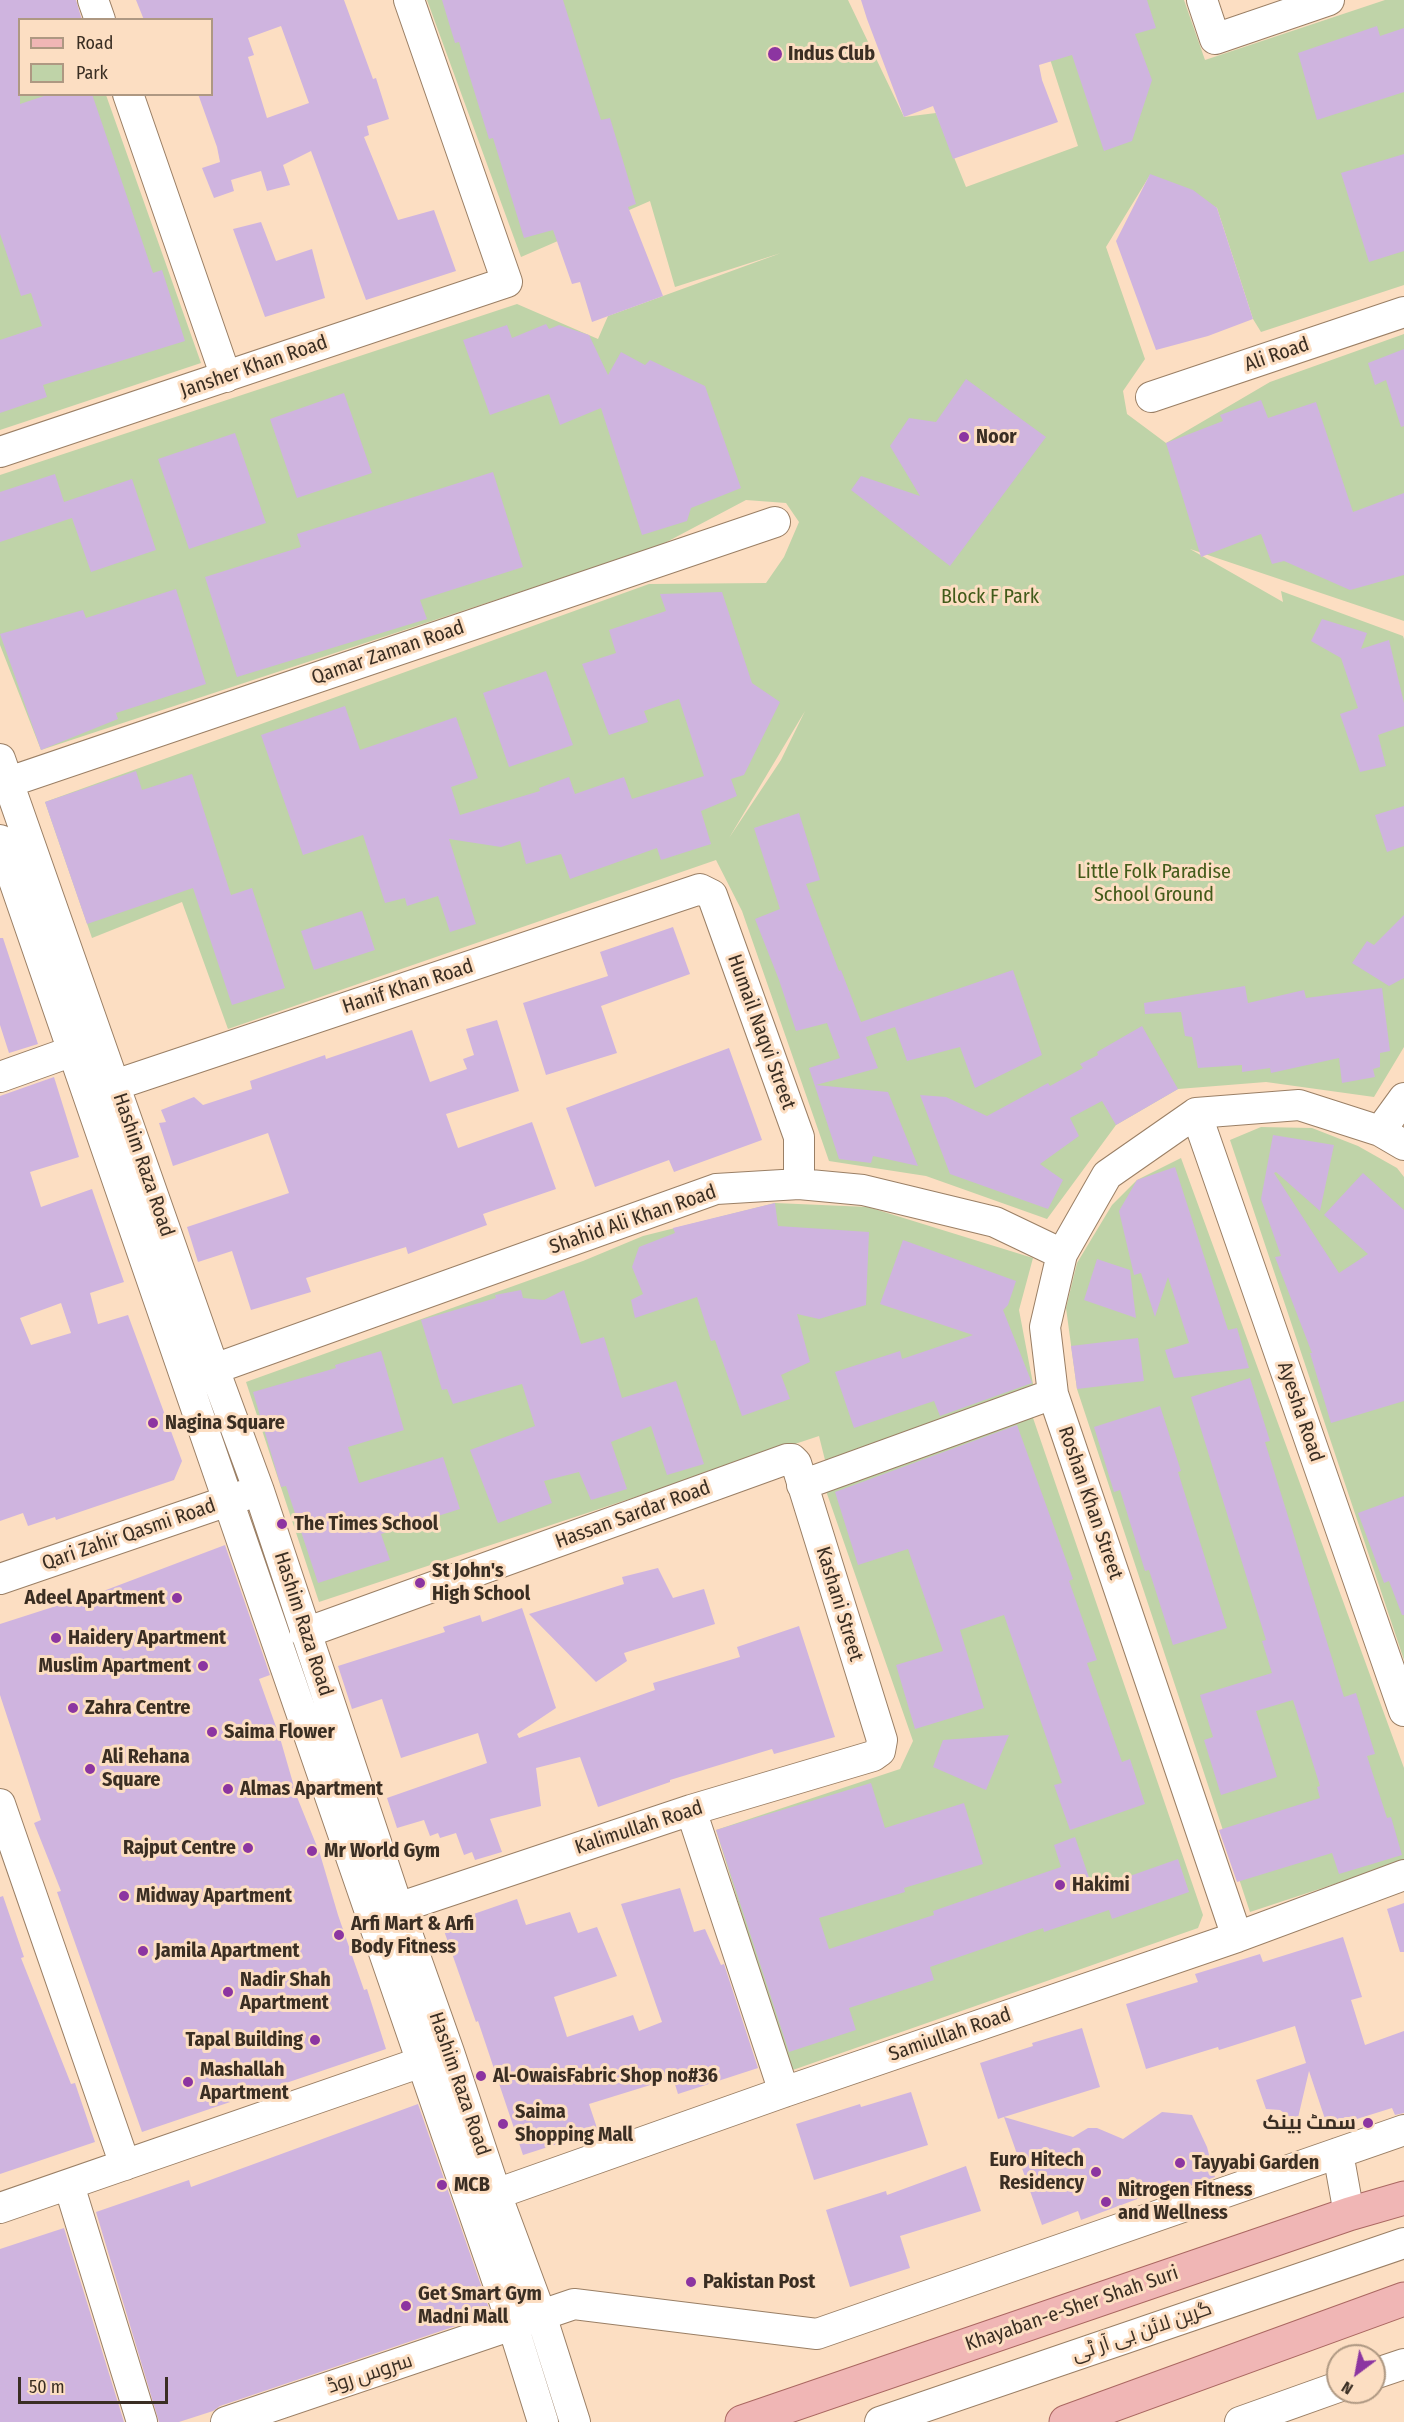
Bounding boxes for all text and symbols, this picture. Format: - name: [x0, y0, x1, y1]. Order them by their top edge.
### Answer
- legend: [18, 18, 213, 96]
- text: Road: [76, 32, 113, 54]
- place label: Indus Club: [788, 42, 875, 66]
- marker: Indus Club: [766, 45, 784, 63]
- text: Park: [76, 62, 108, 84]
- street label: Jansher Khan Road: [177, 331, 331, 403]
- street label: Ali Road: [1241, 333, 1313, 377]
- place label: Noor: [976, 425, 1017, 449]
- marker: Noor: [957, 430, 971, 444]
- park label: Block F Park: [941, 585, 1039, 609]
- street label: Qamar Zaman Road: [309, 616, 467, 690]
- park label: Little Folk Paradise School Ground: [1077, 860, 1231, 907]
- street label: Humail Naqvi Street: [722, 951, 800, 1113]
- street label: Hanif Khan Road: [340, 955, 476, 1019]
- street label: Hashim Raza Road: [107, 1090, 179, 1240]
- street label: Shahid Ali Khan Road: [547, 1180, 719, 1260]
- street label: Ayesha Road: [1272, 1359, 1328, 1465]
- place label: Nagina Square: [165, 1411, 285, 1435]
- marker: Nagina Square: [146, 1416, 160, 1430]
- street label: Roshan Khan Street: [1053, 1423, 1127, 1583]
- street label: Hassan Sardar Road: [552, 1476, 714, 1554]
- street label: Qari Zahir Qasmi Road: [39, 1494, 219, 1576]
- place label: The Times School: [294, 1512, 438, 1536]
- marker: The Times School: [275, 1517, 289, 1531]
- street label: Kashani Street: [810, 1544, 868, 1664]
- street label: Hashim Raza Road: [268, 1549, 338, 1699]
- place label: St John's High School: [432, 1559, 530, 1606]
- marker: St John's High School: [413, 1576, 427, 1590]
- place label: Adeel Apartment: [25, 1586, 165, 1610]
- marker: Adeel Apartment: [170, 1591, 184, 1605]
- place label: Haidery Apartment: [68, 1626, 226, 1650]
- marker: Haidery Apartment: [49, 1631, 63, 1645]
- place label: Muslim Apartment: [39, 1654, 191, 1678]
- marker: Muslim Apartment: [196, 1659, 210, 1673]
- place label: Zahra Centre: [85, 1696, 190, 1720]
- marker: Zahra Centre: [66, 1701, 80, 1715]
- place label: Saima Flower: [224, 1720, 335, 1744]
- marker: Saima Flower: [205, 1725, 219, 1739]
- place label: Ali Rehana Square: [102, 1745, 190, 1792]
- marker: Ali Rehana Square: [83, 1762, 97, 1776]
- place label: Almas Apartment: [240, 1777, 383, 1801]
- marker: Almas Apartment: [221, 1782, 235, 1796]
- street label: Kalimullah Road: [572, 1796, 706, 1860]
- place label: Rajput Centre: [123, 1836, 236, 1860]
- place label: Mr World Gym: [324, 1839, 440, 1863]
- marker: Rajput Centre: [241, 1841, 255, 1855]
- marker: Mr World Gym: [305, 1844, 319, 1858]
- place label: Hakimi: [1072, 1873, 1130, 1897]
- marker: Hakimi: [1053, 1878, 1067, 1892]
- place label: Midway Apartment: [136, 1884, 292, 1908]
- marker: Midway Apartment: [117, 1889, 131, 1903]
- place label: Arfi Mart & Arfi Body Fitness: [351, 1912, 474, 1959]
- marker: Arfi Mart & Arfi Body Fitness: [332, 1928, 346, 1942]
- place label: Jamila Apartment: [155, 1939, 299, 1963]
- marker: Jamila Apartment: [136, 1944, 150, 1958]
- place label: Nadir Shah Apartment: [240, 1968, 331, 2015]
- marker: Nadir Shah Apartment: [221, 1985, 235, 1999]
- street label: Samiullah Road: [886, 2003, 1014, 2067]
- street label: Hashim Raza Road: [423, 2009, 495, 2159]
- place label: Tapal Building: [186, 2028, 303, 2052]
- marker: Tapal Building: [308, 2033, 322, 2047]
- place label: Mashallah Apartment: [200, 2058, 289, 2105]
- place label: Al-OwaisFabric Shop no#36: [493, 2064, 718, 2088]
- marker: Al-OwaisFabric Shop no#36: [474, 2069, 488, 2083]
- marker: Mashallah Apartment: [181, 2075, 195, 2089]
- place label: Saima Shopping Mall: [515, 2100, 633, 2147]
- place label: سمٹ بینک: [1263, 2111, 1356, 2135]
- marker: سمٹ بینک: [1361, 2116, 1375, 2130]
- marker: Saima Shopping Mall: [496, 2117, 510, 2131]
- place label: Euro Hitech Residency: [990, 2148, 1084, 2195]
- place label: Tayyabi Garden: [1192, 2151, 1319, 2175]
- marker: Tayyabi Garden: [1173, 2156, 1187, 2170]
- marker: Euro Hitech Residency: [1089, 2165, 1103, 2179]
- place label: MCB: [454, 2173, 490, 2197]
- marker: MCB: [435, 2178, 449, 2192]
- place label: Nitrogen Fitness and Wellness: [1118, 2178, 1252, 2225]
- marker: Nitrogen Fitness and Wellness: [1099, 2195, 1113, 2209]
- street label: Khayaban-e-Sher Shah Suri: [962, 2261, 1182, 2357]
- place label: Pakistan Post: [703, 2270, 815, 2294]
- marker: Pakistan Post: [684, 2275, 698, 2289]
- place label: Get Smart Gym Madni Mall: [418, 2282, 542, 2329]
- street label: گرین لائن بی آر ٹی: [1069, 2297, 1215, 2367]
- marker: Get Smart Gym Madni Mall: [399, 2299, 413, 2313]
- north arrow: [1326, 2344, 1386, 2404]
- street label: سروس روڈ: [325, 2349, 415, 2399]
- scale bar: [21, 2365, 171, 2403]
- text: 50 m: [29, 2376, 65, 2398]
- text: N: [1338, 2377, 1356, 2399]

